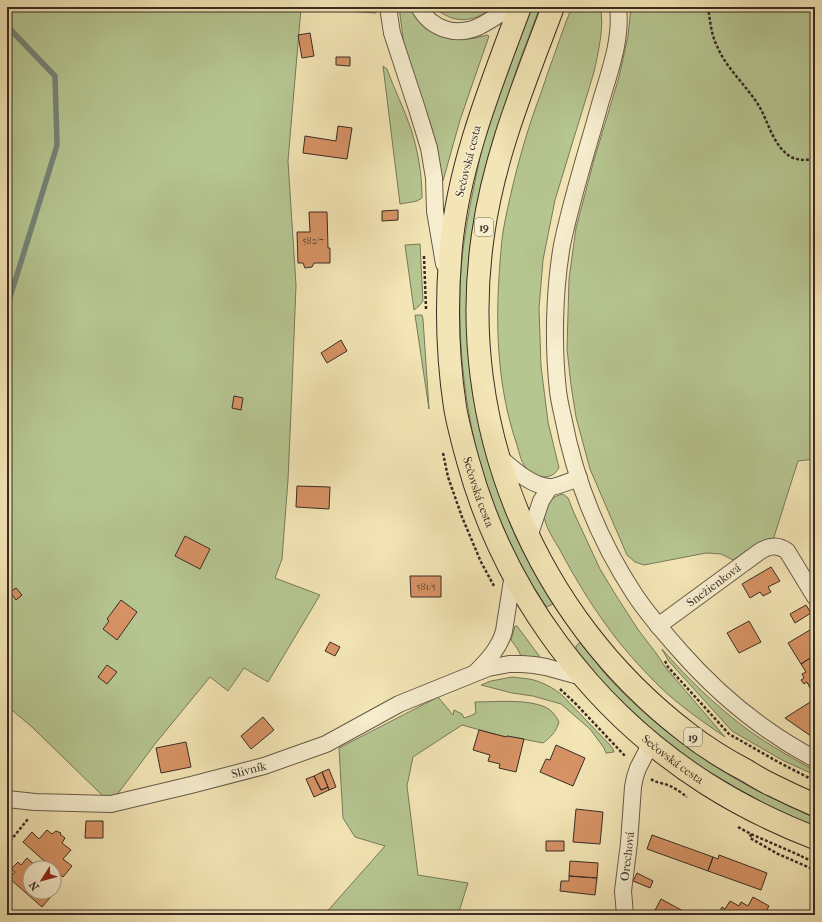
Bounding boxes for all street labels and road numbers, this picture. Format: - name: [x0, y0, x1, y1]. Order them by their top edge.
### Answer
- street label: Sečovská cesta: [452, 123, 484, 198]
- road number: 19: [475, 218, 493, 236]
- street label: Sečovská cesta: [460, 455, 497, 530]
- street label: Snežienková: [684, 560, 744, 610]
- road number: 19: [684, 728, 702, 746]
- street label: Sečovská cesta: [639, 732, 707, 787]
- street label: Slivník: [230, 759, 268, 781]
- street label: Orechová: [617, 831, 637, 882]

